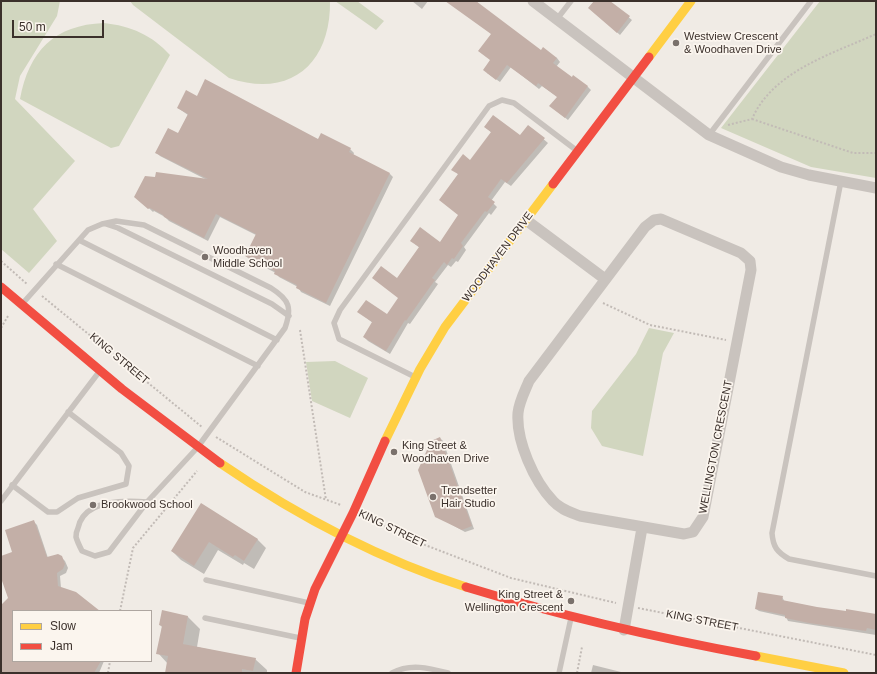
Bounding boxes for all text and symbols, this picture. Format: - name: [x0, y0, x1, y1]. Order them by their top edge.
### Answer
- scale bar: [14, 12, 106, 38]
- text: 50 m: [19, 20, 46, 34]
- place label: Westview Crescent & Woodhaven Drive: [684, 30, 782, 56]
- marker: Westview Crescent & Woodhaven Drive: [671, 38, 681, 48]
- street label: WOODHAVEN DRIVE: [460, 209, 536, 305]
- place label: Woodhaven Middle School: [213, 244, 282, 270]
- marker: Woodhaven Middle School: [200, 252, 210, 262]
- street label: KING STREET: [87, 330, 151, 388]
- street label: WELLINGTON CRESCENT: [697, 379, 735, 515]
- place label: King Street & Woodhaven Drive: [402, 439, 489, 465]
- marker: King Street & Woodhaven Drive: [389, 447, 399, 457]
- place label: Trendsetter Hair Studio: [441, 484, 497, 510]
- marker: Trendsetter Hair Studio: [428, 492, 438, 502]
- place label: Brookwood School: [101, 498, 193, 512]
- marker: Brookwood School: [88, 500, 98, 510]
- street label: KING STREET: [356, 507, 428, 551]
- place label: King Street & Wellington Crescent: [465, 588, 563, 614]
- marker: King Street & Wellington Crescent: [566, 596, 576, 606]
- street label: KING STREET: [665, 608, 739, 634]
- legend: [12, 610, 152, 662]
- text: Slow: [50, 619, 76, 633]
- text: Jam: [50, 639, 73, 653]

